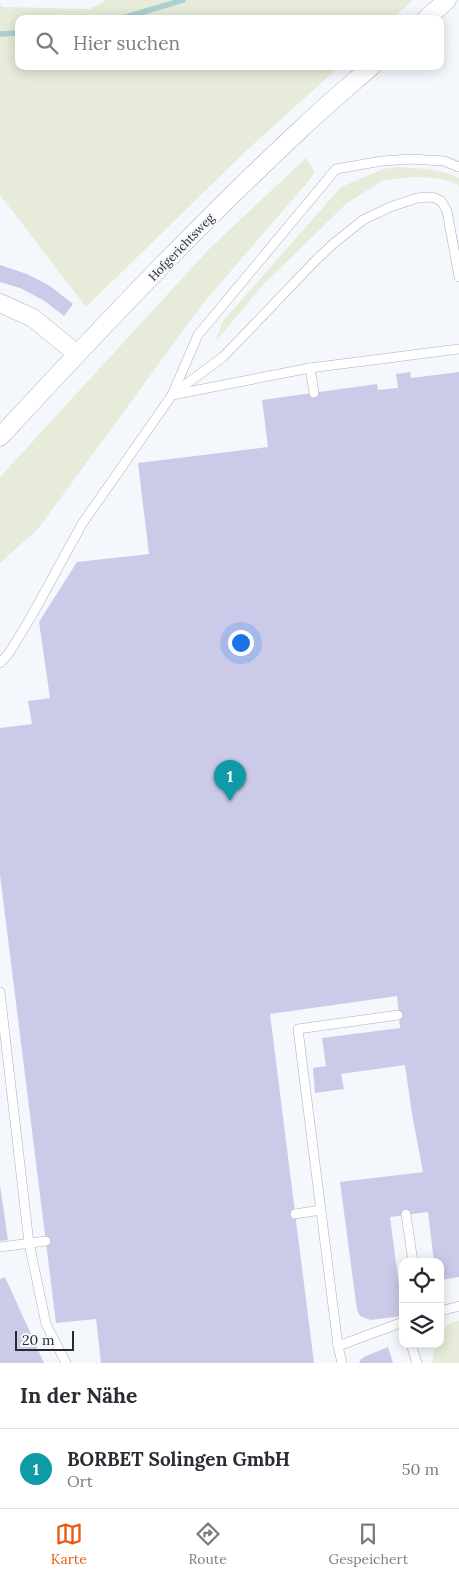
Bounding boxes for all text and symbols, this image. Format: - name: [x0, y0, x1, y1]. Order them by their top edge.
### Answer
- search box: [15, 15, 444, 70]
- icon: search: [33, 29, 61, 57]
- text: Hier suchen: [73, 31, 180, 55]
- street label: Hofgerichtsweg: [145, 210, 217, 284]
- your location: [228, 630, 254, 656]
- pin: 1: [214, 760, 246, 801]
- map controls: [399, 1258, 444, 1348]
- button: locate: [399, 1258, 444, 1303]
- button: layers: [399, 1303, 444, 1348]
- scale bar: [15, 1328, 74, 1351]
- text: 20 m: [22, 1331, 54, 1349]
- text: In der Nähe: [20, 1382, 137, 1409]
- text: BORBET Solingen GmbH: [67, 1447, 290, 1471]
- text: 1: [33, 1459, 39, 1479]
- text: 50 m: [402, 1459, 439, 1479]
- text: Ort: [67, 1471, 93, 1491]
- tab: Karte: [51, 1520, 87, 1568]
- tab: Route: [189, 1520, 227, 1568]
- tab: Gespeichert: [329, 1520, 408, 1568]

